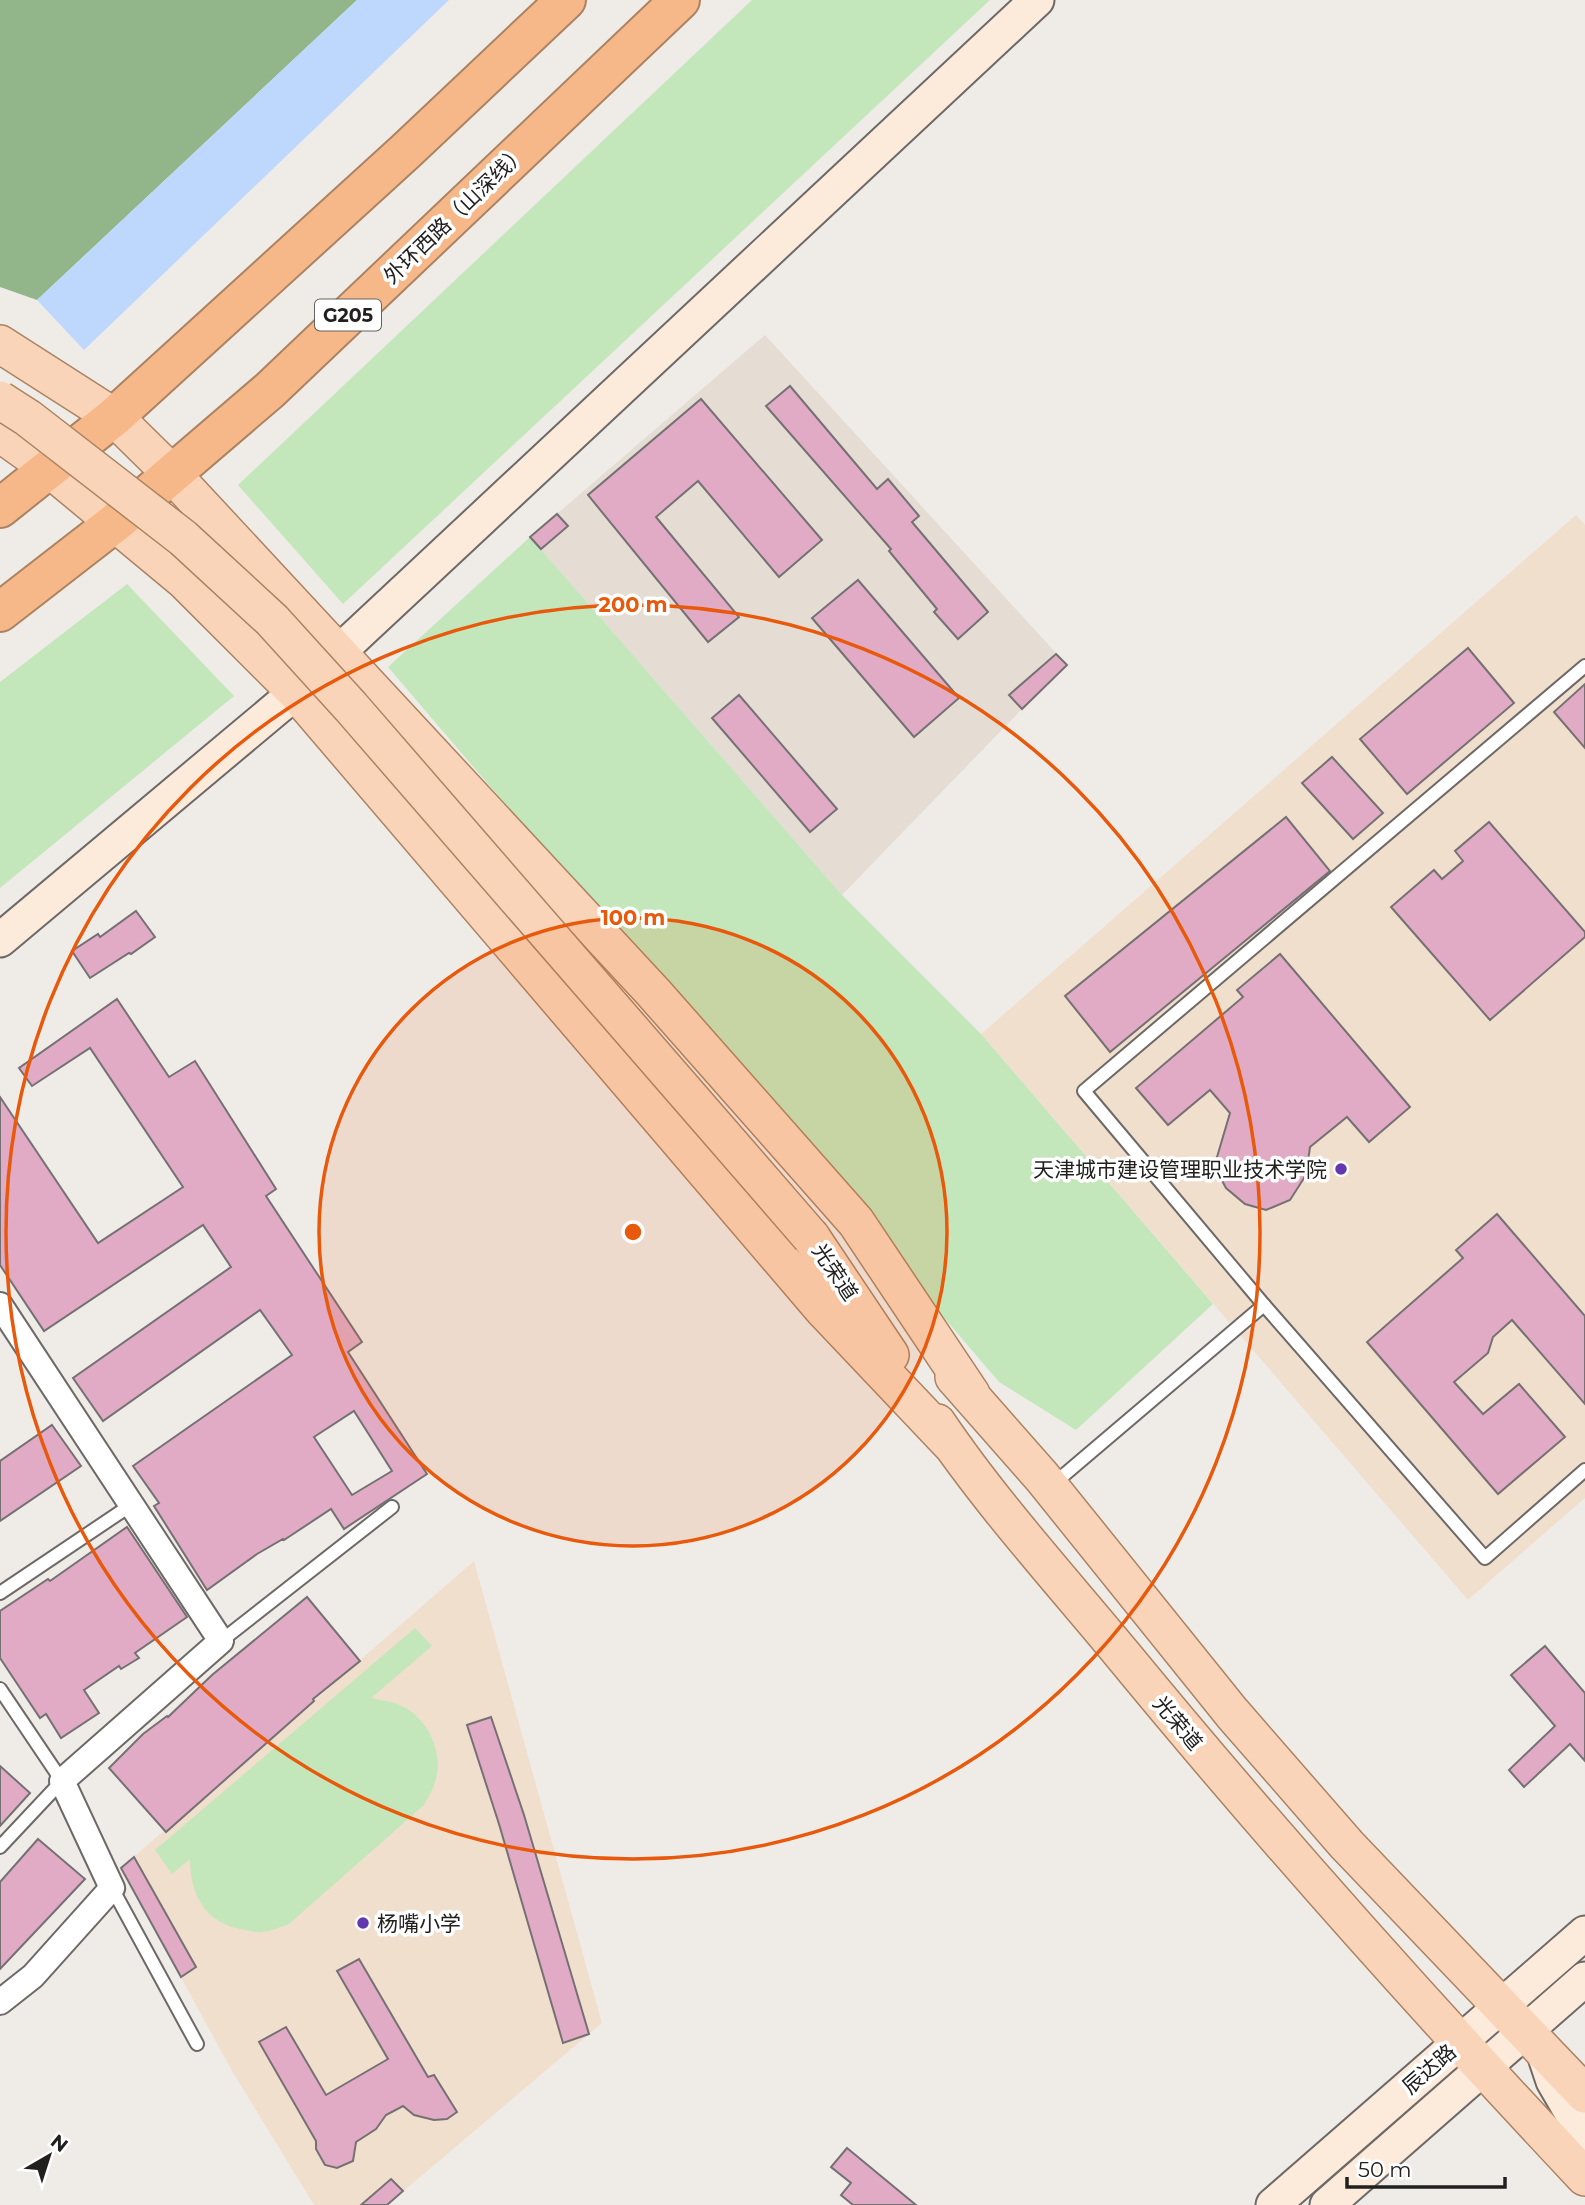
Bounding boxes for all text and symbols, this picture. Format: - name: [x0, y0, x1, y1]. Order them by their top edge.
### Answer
- street label: 外环西路（山深线）: [378, 139, 532, 289]
- road number: G205: [315, 300, 381, 330]
- text: 200 m: [599, 592, 667, 617]
- text: 100 m: [601, 905, 665, 930]
- place label: 天津城市建设管理职业技术学院: [1033, 1157, 1327, 1182]
- marker: 天津城市建设管理职业技术学院: [1333, 1161, 1349, 1177]
- centre of rings: [621, 1220, 645, 1244]
- street label: 光荣道: [807, 1239, 863, 1305]
- street label: 光荣道: [1148, 1691, 1208, 1755]
- place label: 杨嘴小学: [377, 1911, 461, 1936]
- marker: 杨嘴小学: [355, 1915, 371, 1931]
- street label: 辰达路: [1397, 2039, 1461, 2099]
- north arrow: [14, 2121, 84, 2191]
- text: N: [46, 2129, 73, 2157]
- scale bar: [1347, 2146, 1504, 2190]
- text: 50 m: [1358, 2157, 1412, 2182]

